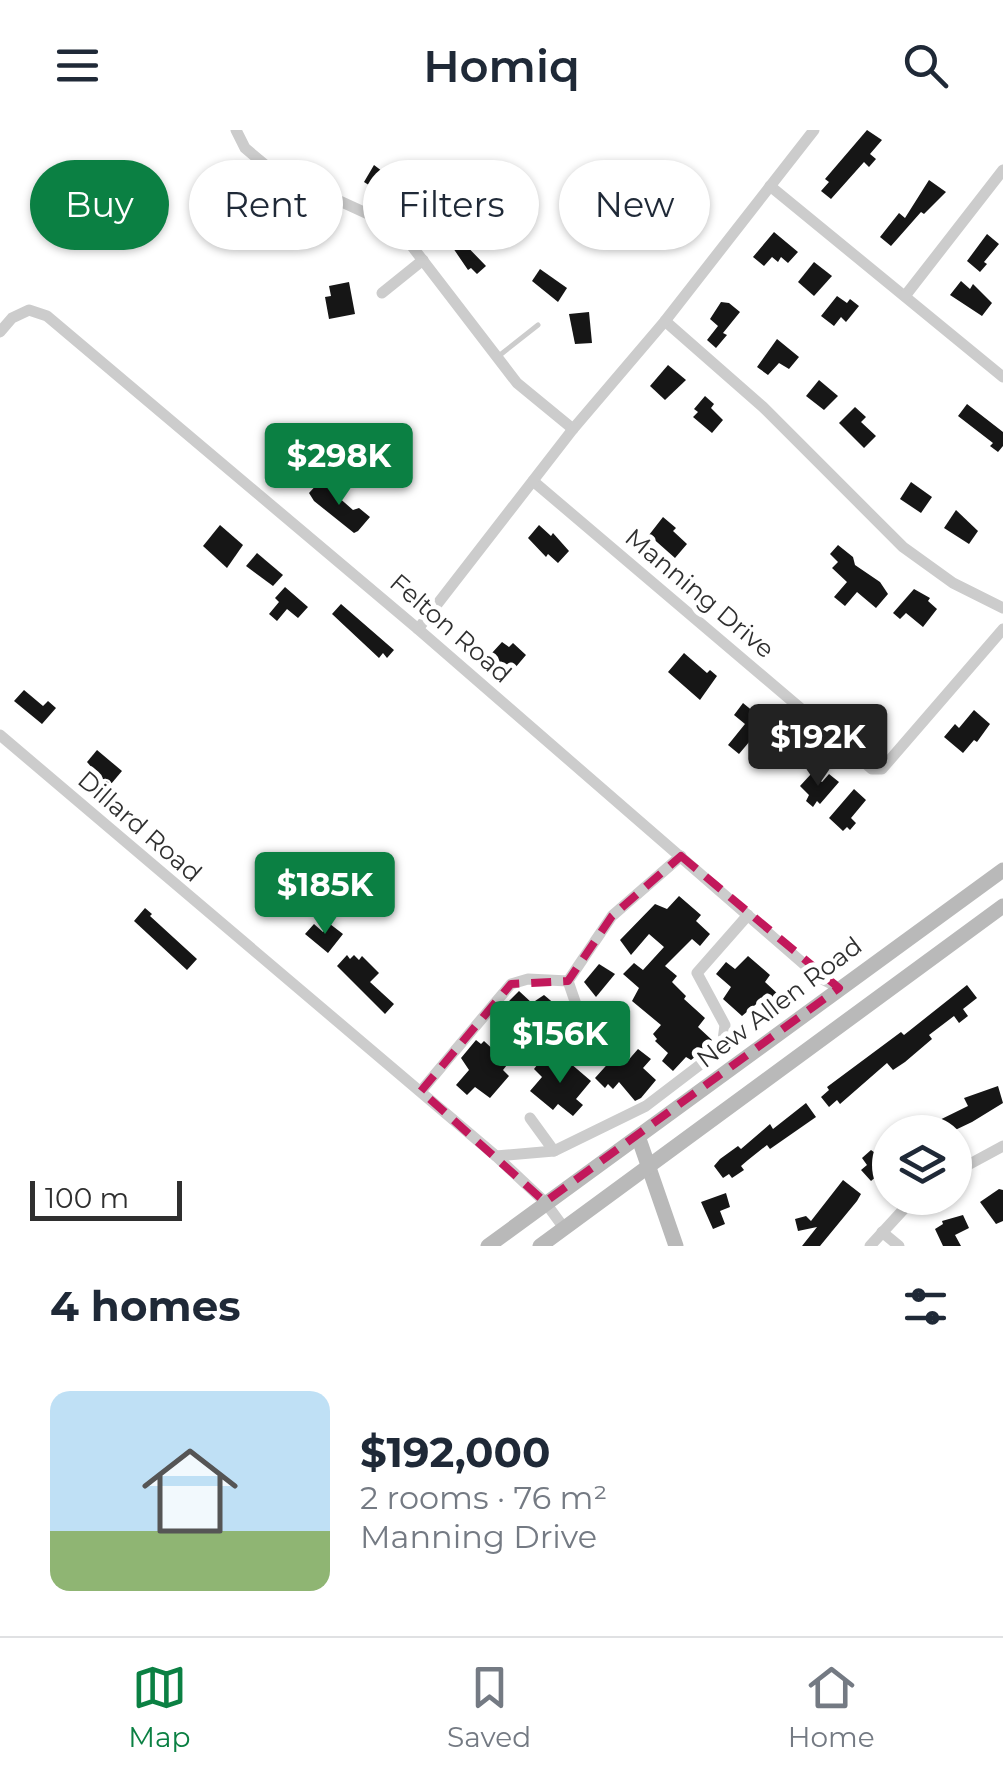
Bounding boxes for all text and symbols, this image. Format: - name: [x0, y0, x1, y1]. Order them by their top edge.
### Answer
- icon: menu: [50, 38, 105, 93]
- text: Homiq: [423, 38, 580, 93]
- icon: search: [898, 38, 953, 93]
- chip: Buy: [30, 160, 169, 250]
- chip: Rent: [189, 160, 343, 250]
- chip: Filters: [363, 160, 539, 250]
- chip: New: [559, 160, 710, 250]
- pin: $298K: [269, 423, 409, 508]
- text: $298K: [287, 436, 391, 475]
- street label: Manning Drive: [619, 522, 781, 664]
- street label: Felton Road: [384, 567, 518, 689]
- pin: $192K: [748, 704, 888, 789]
- text: $192K: [770, 717, 866, 756]
- street label: Dillard Road: [72, 764, 208, 888]
- pin: $185K: [255, 852, 395, 937]
- text: $185K: [277, 865, 373, 904]
- street label: New Allen Road: [691, 930, 867, 1074]
- pin: $156K: [490, 1001, 630, 1086]
- text: $156K: [512, 1014, 608, 1053]
- map controls: [872, 1115, 972, 1215]
- button: layers: [872, 1115, 972, 1215]
- scale bar: [30, 1176, 182, 1220]
- text: 100 m: [45, 1181, 129, 1215]
- icon: filters: [898, 1279, 953, 1334]
- text: 4 homes: [50, 1280, 241, 1332]
- text: $192,000: [360, 1426, 551, 1478]
- icon: home: [130, 1431, 250, 1551]
- text: 2 rooms · 76 m²: [360, 1478, 607, 1517]
- text: Manning Drive: [360, 1517, 597, 1556]
- tab: Map: [128, 1660, 191, 1754]
- tab: Saved: [447, 1660, 531, 1754]
- tab: Home: [788, 1660, 875, 1754]

